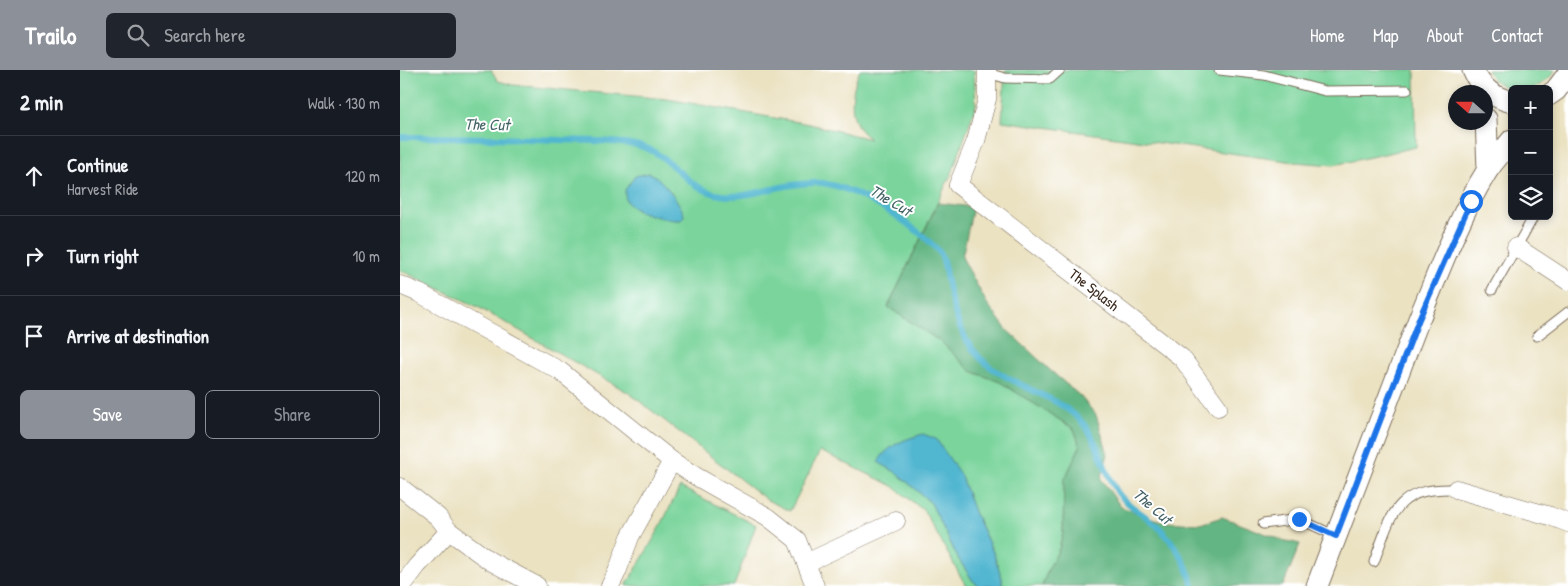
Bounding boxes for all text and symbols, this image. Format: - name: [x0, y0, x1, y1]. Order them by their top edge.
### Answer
- search box: [106, 13, 456, 58]
- text: Trailo: [25, 19, 76, 51]
- icon: search: [124, 21, 152, 49]
- text: Search here: [164, 22, 246, 48]
- text: Home: [1310, 23, 1345, 48]
- text: Map: [1373, 23, 1398, 48]
- text: About: [1426, 23, 1463, 48]
- text: Contact: [1491, 23, 1543, 48]
- north arrow: [1448, 85, 1493, 130]
- map controls: [1508, 85, 1553, 220]
- button: +: [1508, 85, 1553, 130]
- text: 2 min: [20, 88, 63, 117]
- text: Walk · 130 m: [308, 92, 380, 114]
- water label: The Cut: [464, 113, 512, 135]
- button: −: [1508, 130, 1553, 175]
- text: Continue: [67, 152, 128, 178]
- icon: ahead: [20, 162, 48, 190]
- text: 120 m: [345, 165, 380, 187]
- button: layers: [1508, 175, 1553, 220]
- text: Harvest Ride: [67, 178, 139, 200]
- water label: The Cut: [866, 179, 918, 222]
- route start: [1460, 190, 1483, 213]
- icon: right: [20, 242, 48, 270]
- text: Turn right: [67, 243, 138, 269]
- text: 10 m: [352, 245, 380, 267]
- street label: The Splash: [1065, 263, 1124, 316]
- icon: arrive: [20, 322, 48, 350]
- text: Arrive at destination: [67, 323, 209, 349]
- button: Save: [20, 390, 195, 439]
- button: Share: [205, 390, 380, 439]
- water label: The Cut: [1129, 483, 1179, 531]
- route end: [1288, 508, 1311, 531]

